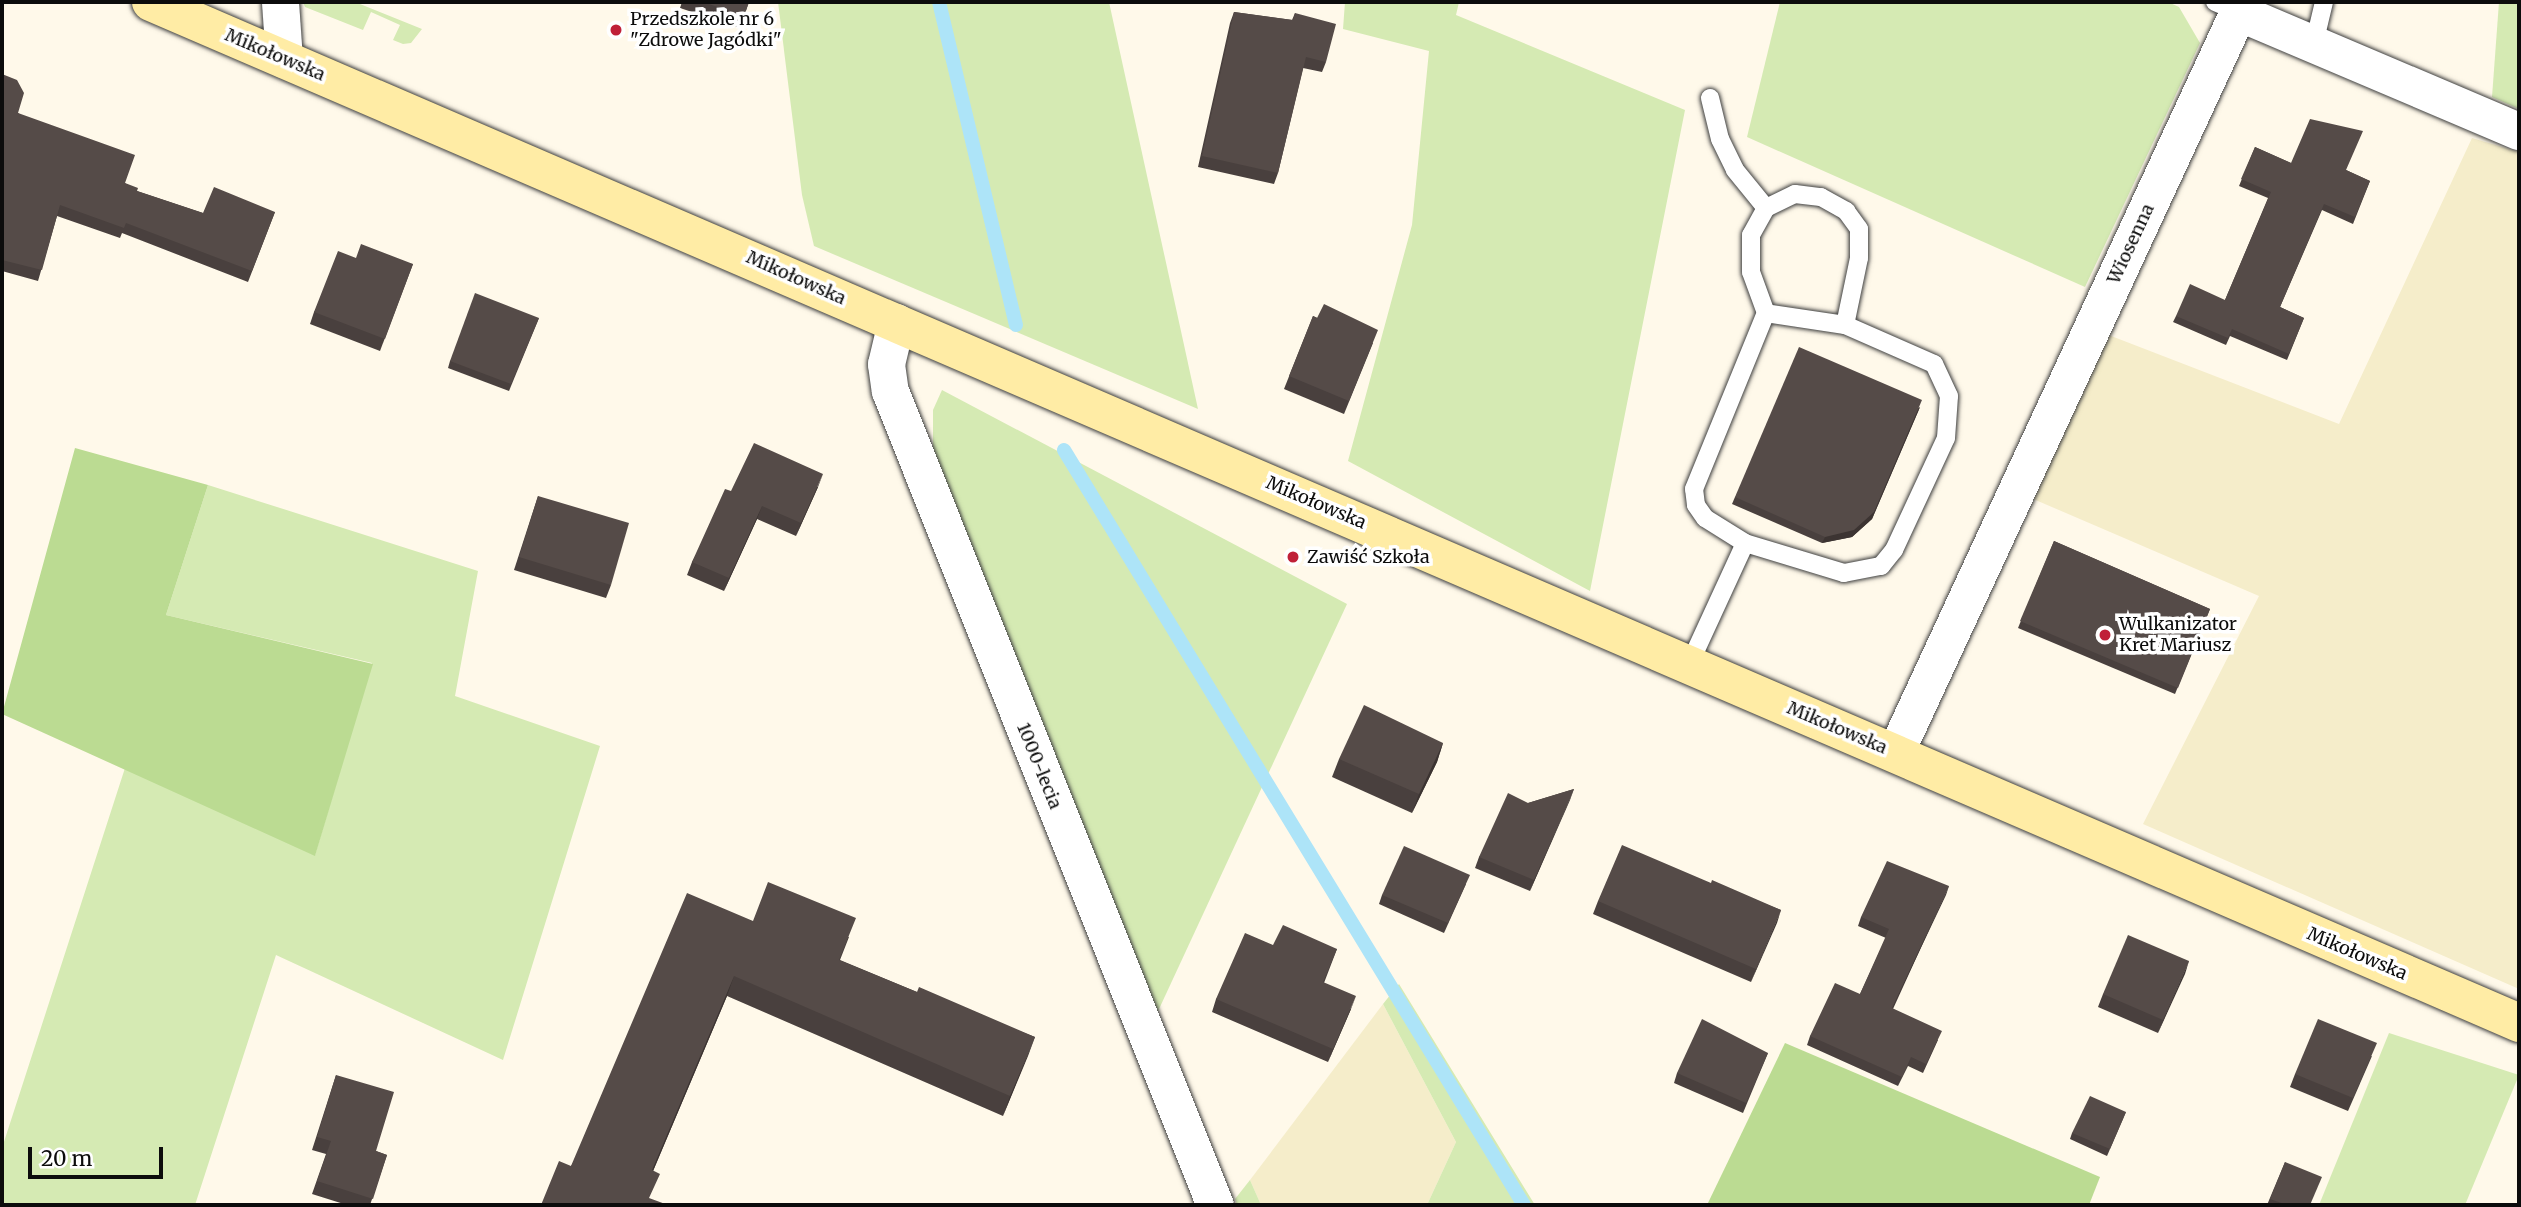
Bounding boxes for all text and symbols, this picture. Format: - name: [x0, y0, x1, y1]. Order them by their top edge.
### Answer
- place label: Przedszkole nr 6 "Zdrowe Jagódki": [630, 9, 782, 52]
- marker: Przedszkole nr 6 "Zdrowe Jagódki": [608, 22, 624, 38]
- street label: Mikołowska: [222, 24, 328, 86]
- street label: Wiosenna: [2103, 201, 2159, 287]
- street label: Mikołowska: [743, 246, 849, 310]
- street label: Mikołowska: [1263, 472, 1369, 534]
- place label: Zawiść Szkoła: [1307, 546, 1430, 568]
- marker: Zawiść Szkoła: [1285, 549, 1301, 565]
- place label: Wulkanizator Kret Mariusz: [2119, 614, 2237, 656]
- marker: Wulkanizator Kret Mariusz: [2097, 627, 2113, 643]
- street label: Mikołowska: [1784, 697, 1890, 759]
- street label: 1000-lecia: [1012, 720, 1066, 812]
- street label: Mikołowska: [2304, 923, 2410, 985]
- scale bar: [32, 1134, 166, 1178]
- text: 20 m: [41, 1145, 92, 1172]

